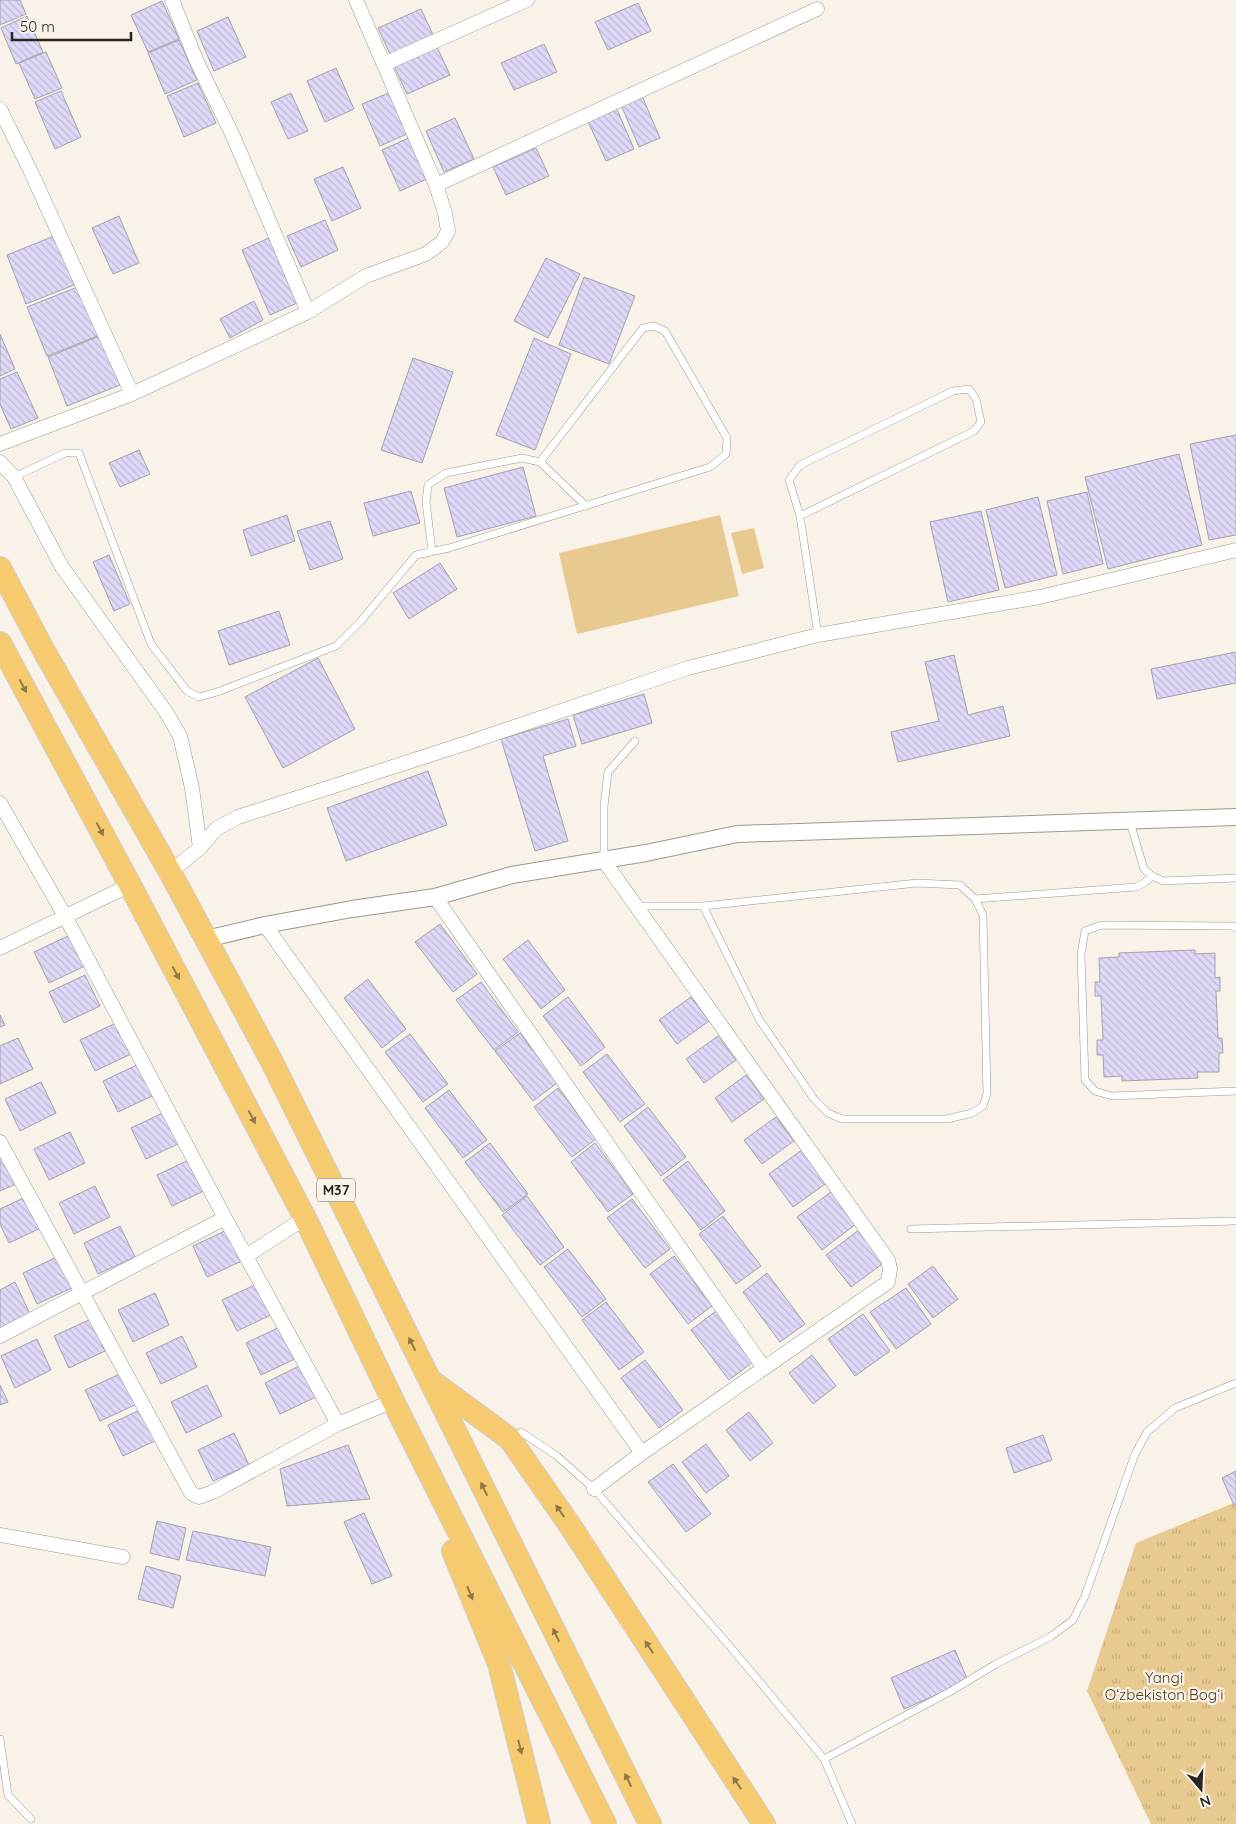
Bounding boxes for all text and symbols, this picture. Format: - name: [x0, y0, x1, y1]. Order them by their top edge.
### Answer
- scale bar: [12, 10, 131, 42]
- text: 50 m: [20, 17, 55, 36]
- one-way arrow: [19, 679, 27, 694]
- one-way arrow: [96, 822, 104, 837]
- one-way arrow: [172, 966, 180, 980]
- one-way arrow: [248, 1109, 256, 1124]
- road number: M37: [317, 1178, 355, 1202]
- one-way arrow: [407, 1336, 416, 1351]
- one-way arrow: [480, 1482, 488, 1496]
- one-way arrow: [555, 1504, 565, 1518]
- one-way arrow: [466, 1586, 474, 1601]
- one-way arrow: [552, 1628, 560, 1642]
- one-way arrow: [644, 1641, 653, 1654]
- park label: Yangi Oʻzbekiston Bogʻi: [1105, 1668, 1223, 1704]
- one-way arrow: [516, 1740, 524, 1755]
- north arrow: [1176, 1764, 1226, 1814]
- one-way arrow: [624, 1773, 632, 1787]
- one-way arrow: [733, 1777, 742, 1790]
- text: N: [1197, 1791, 1213, 1811]

